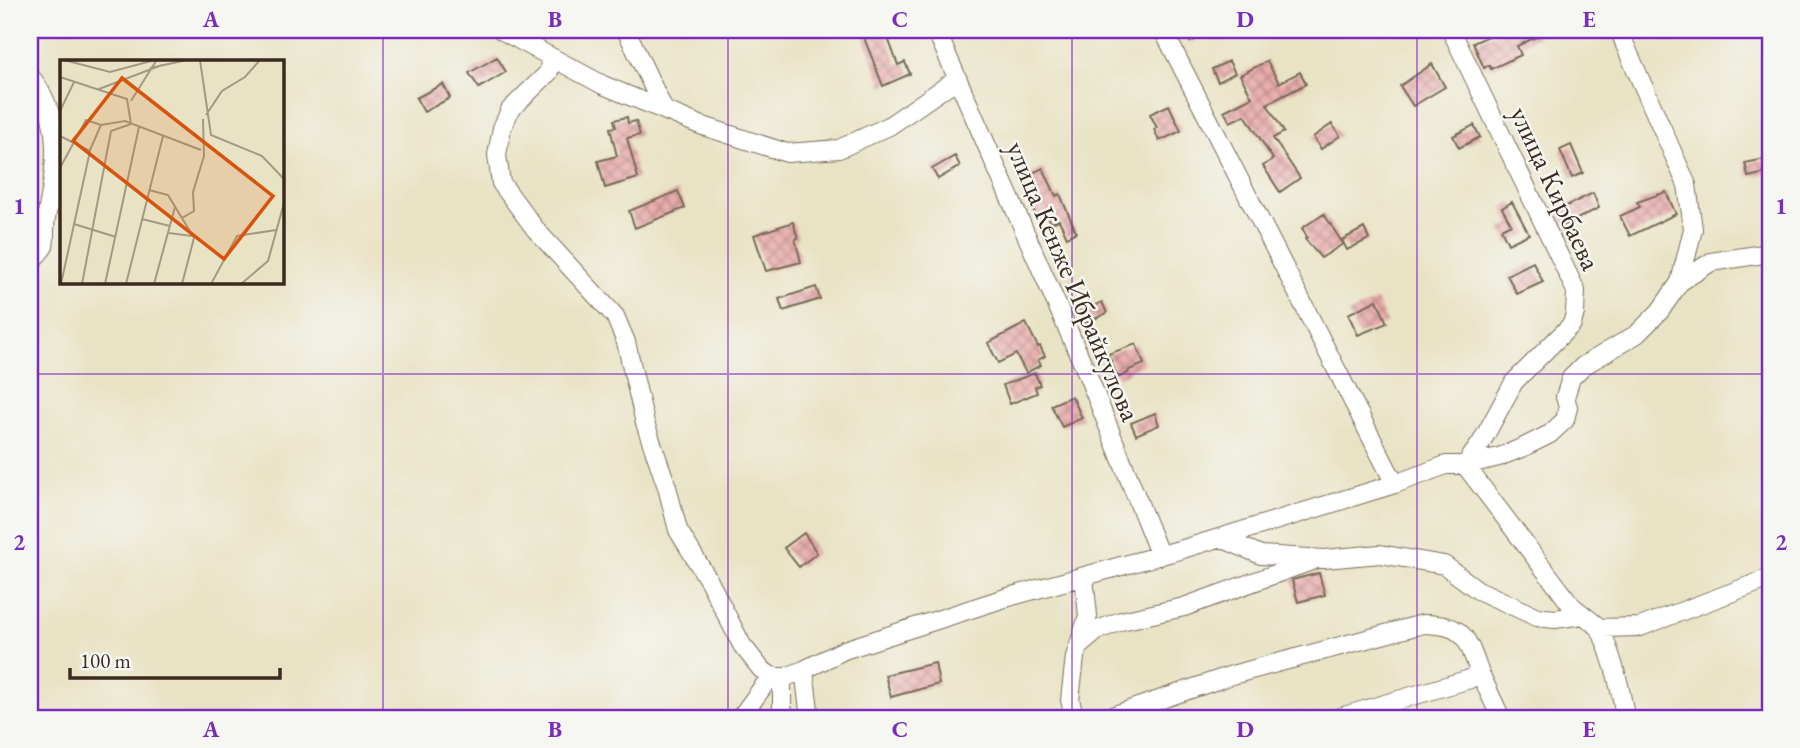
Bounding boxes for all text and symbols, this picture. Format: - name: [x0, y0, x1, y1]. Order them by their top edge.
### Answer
- text: A: [202, 4, 220, 34]
- text: B: [548, 4, 562, 34]
- text: C: [892, 4, 908, 34]
- text: D: [1236, 4, 1254, 34]
- text: E: [1582, 4, 1596, 34]
- inset map: [60, 60, 284, 284]
- street label: улица Кирбаева: [1502, 100, 1610, 276]
- street label: улица Кенже Ибрайкулова: [999, 136, 1150, 427]
- text: 1: [13, 191, 25, 221]
- text: 1: [1775, 191, 1787, 221]
- text: 2: [13, 527, 25, 557]
- text: 2: [1775, 527, 1787, 557]
- scale bar: [70, 636, 280, 680]
- text: 100 m: [80, 647, 131, 674]
- text: A: [202, 714, 220, 744]
- text: B: [548, 714, 562, 744]
- text: C: [892, 714, 908, 744]
- text: D: [1236, 714, 1254, 744]
- text: E: [1582, 714, 1596, 744]

